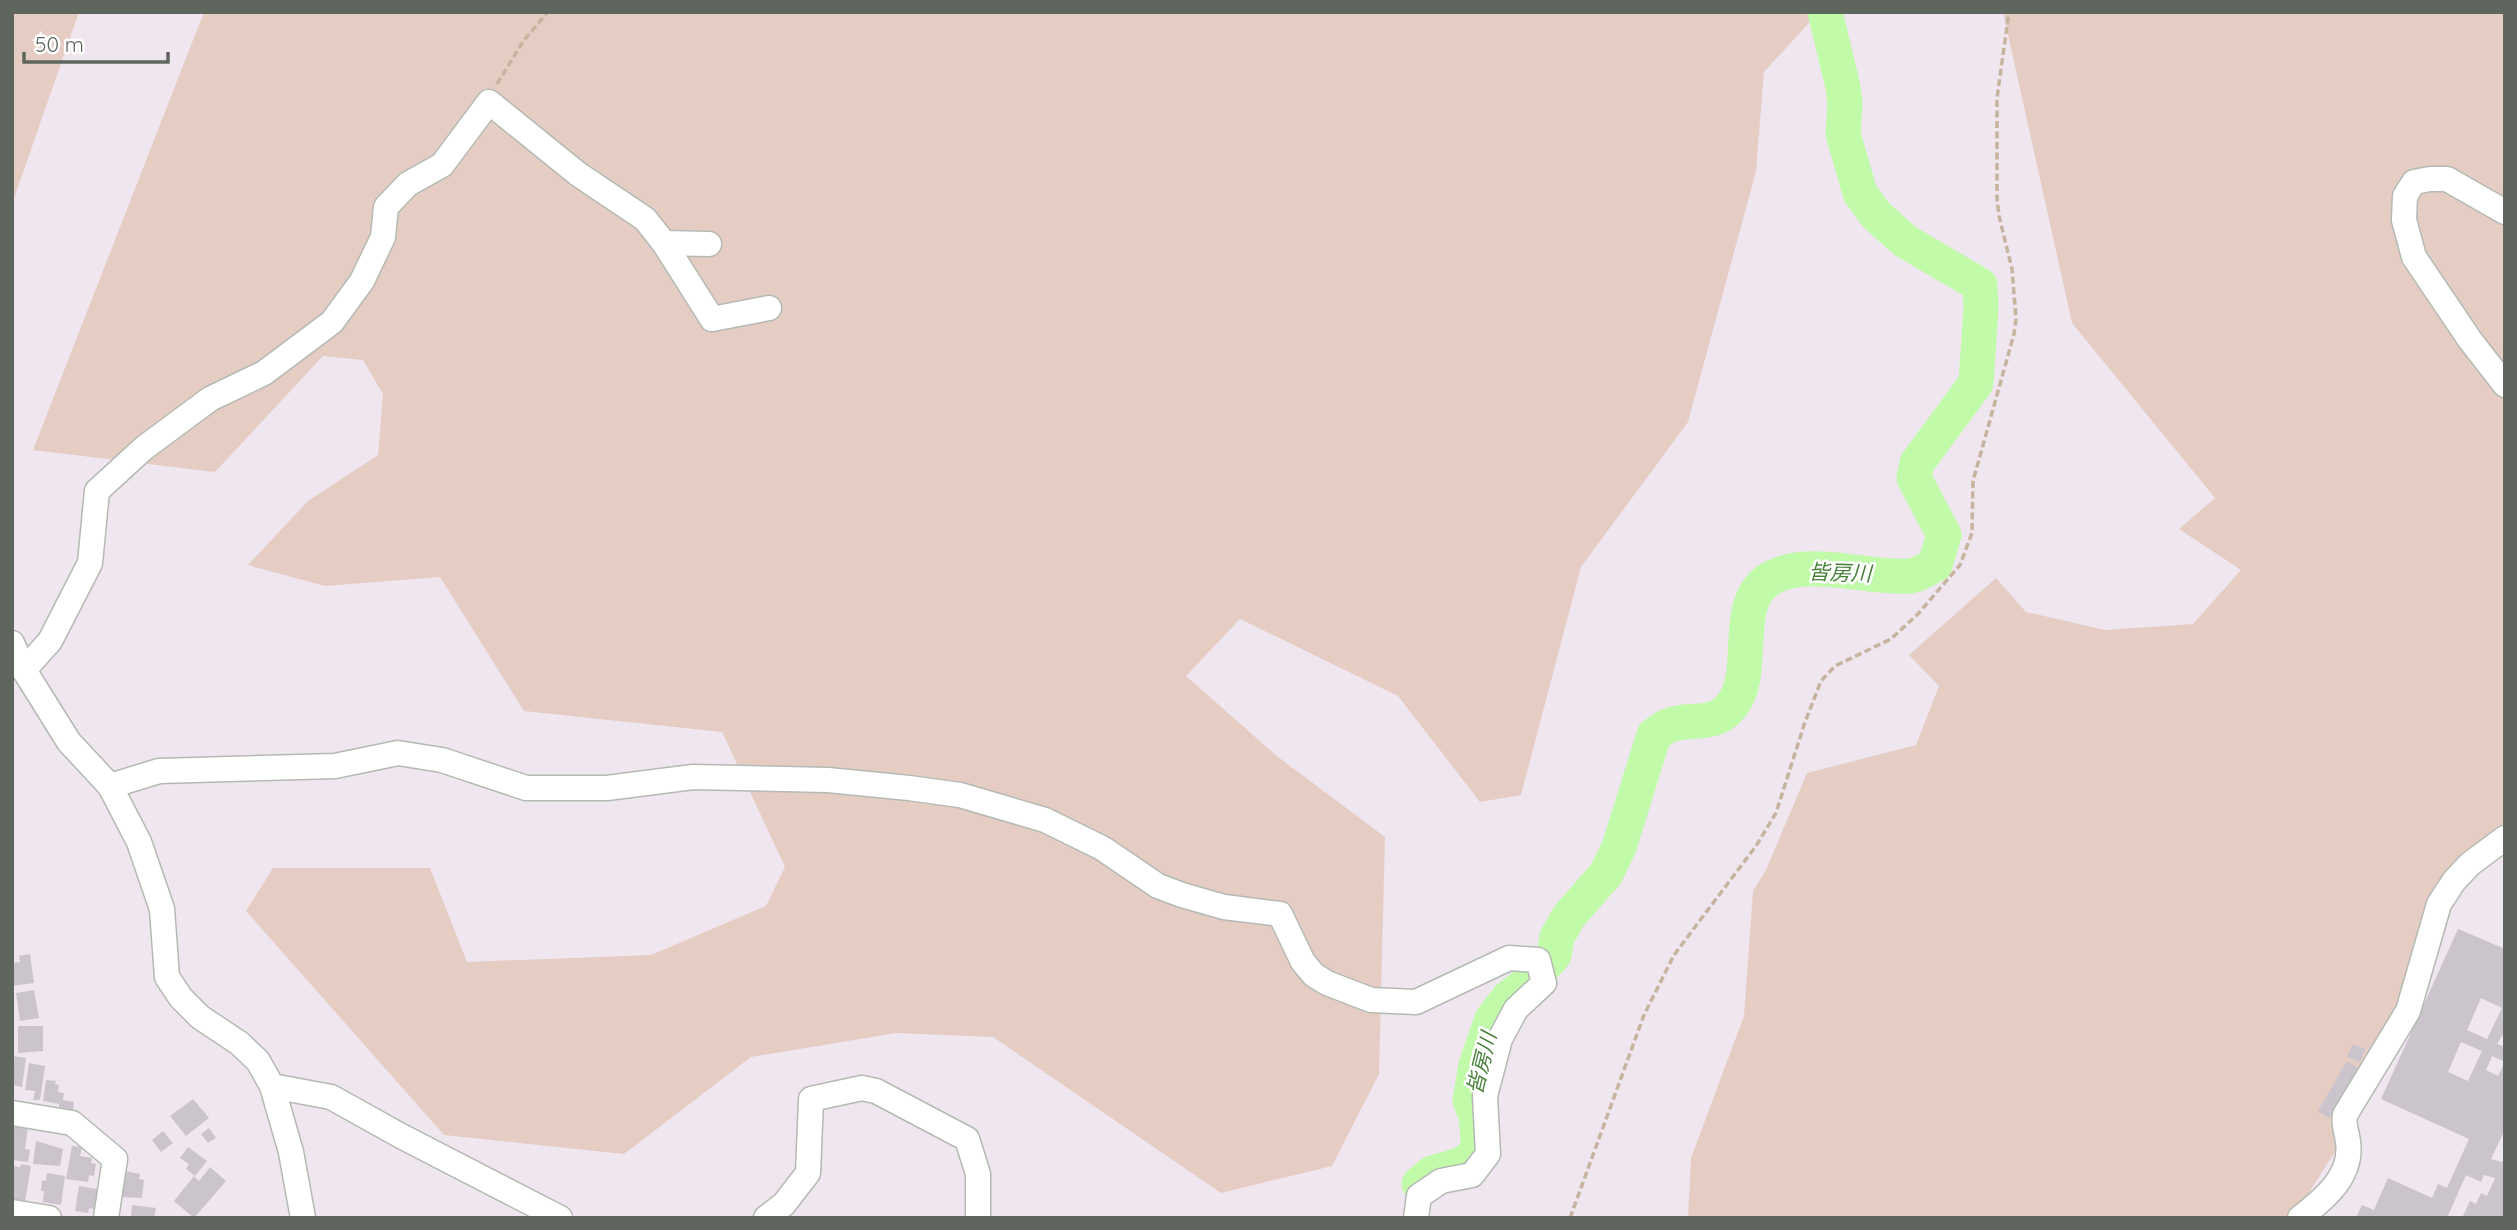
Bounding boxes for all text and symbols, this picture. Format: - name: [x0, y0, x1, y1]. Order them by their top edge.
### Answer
- scale bar: [24, 21, 168, 65]
- text: 50 m: [35, 31, 84, 57]
- water label: 皆房川: [1808, 558, 1874, 586]
- water label: 皆房川: [1461, 1027, 1502, 1097]

